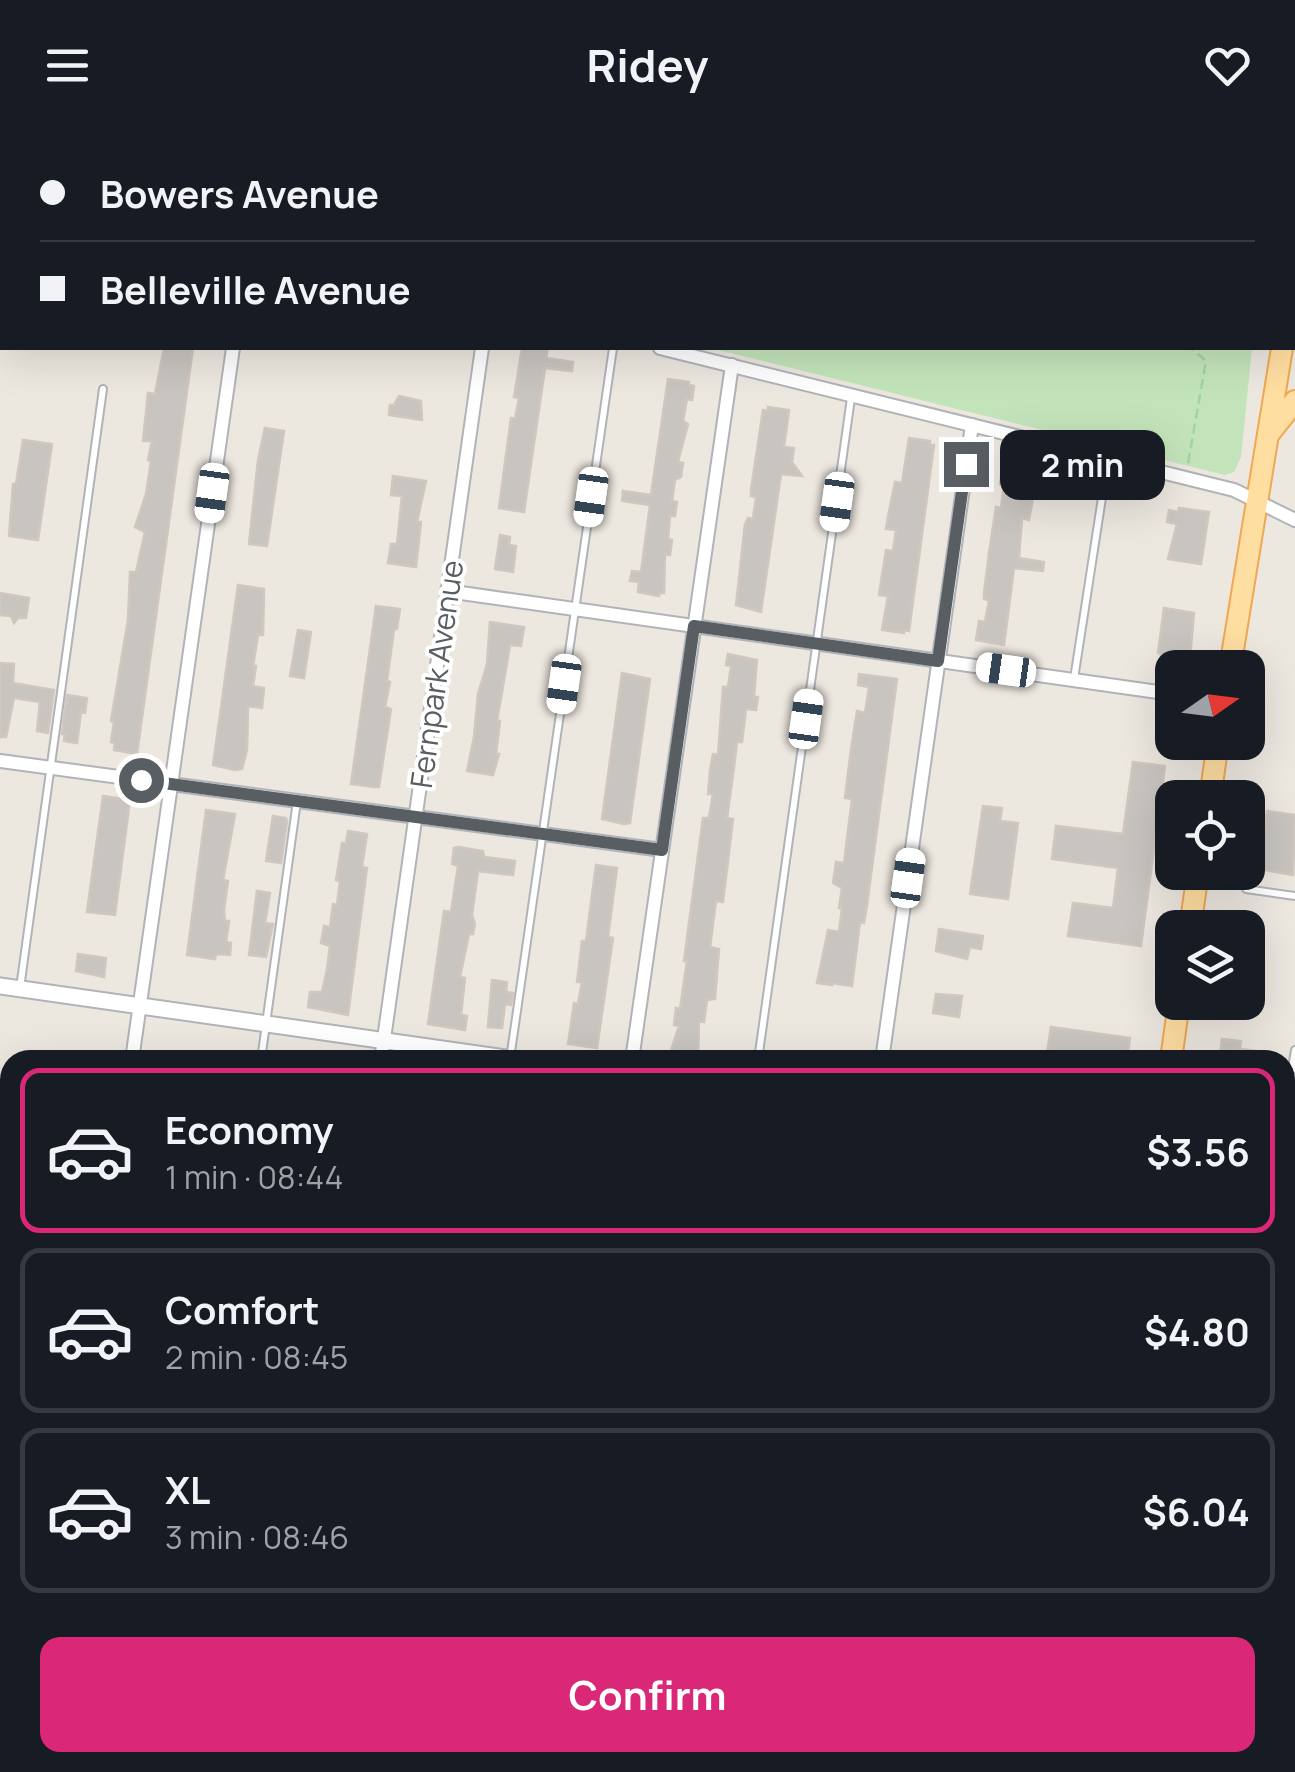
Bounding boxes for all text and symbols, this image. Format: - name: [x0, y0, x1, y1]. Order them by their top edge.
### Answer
- text: Ridey: [587, 34, 708, 96]
- icon: menu: [40, 38, 95, 93]
- icon: heart: [1200, 38, 1255, 93]
- text: Bowers Avenue: [100, 167, 379, 219]
- text: Belleville Avenue: [100, 263, 411, 315]
- callout: 2 min: [1001, 429, 1166, 499]
- route end: [944, 442, 989, 487]
- text: 2 min: [1041, 443, 1124, 487]
- car: [193, 461, 231, 525]
- car: [572, 465, 610, 529]
- car: [818, 470, 856, 534]
- street label: Fernpark Avenue: [400, 557, 472, 791]
- north arrow: [1155, 650, 1265, 760]
- map controls: [1155, 650, 1265, 1020]
- car: [974, 651, 1038, 689]
- car: [545, 652, 583, 716]
- car: [787, 687, 825, 751]
- route start: [119, 758, 164, 803]
- button: locate: [1155, 780, 1265, 890]
- car: [889, 846, 927, 910]
- button: layers: [1155, 910, 1265, 1020]
- text: Economy: [165, 1103, 334, 1155]
- icon: car: [45, 1106, 135, 1196]
- text: $3.56: [1147, 1125, 1250, 1177]
- text: 1 min · 08:44: [165, 1155, 343, 1199]
- text: Comfort: [165, 1283, 319, 1335]
- icon: car: [45, 1286, 135, 1376]
- text: $4.80: [1144, 1305, 1250, 1357]
- text: 2 min · 08:45: [165, 1335, 348, 1379]
- text: XL: [165, 1463, 210, 1515]
- icon: car: [45, 1466, 135, 1556]
- text: $6.04: [1143, 1485, 1250, 1537]
- text: 3 min · 08:46: [165, 1515, 349, 1559]
- button: Confirm: [40, 1637, 1255, 1752]

